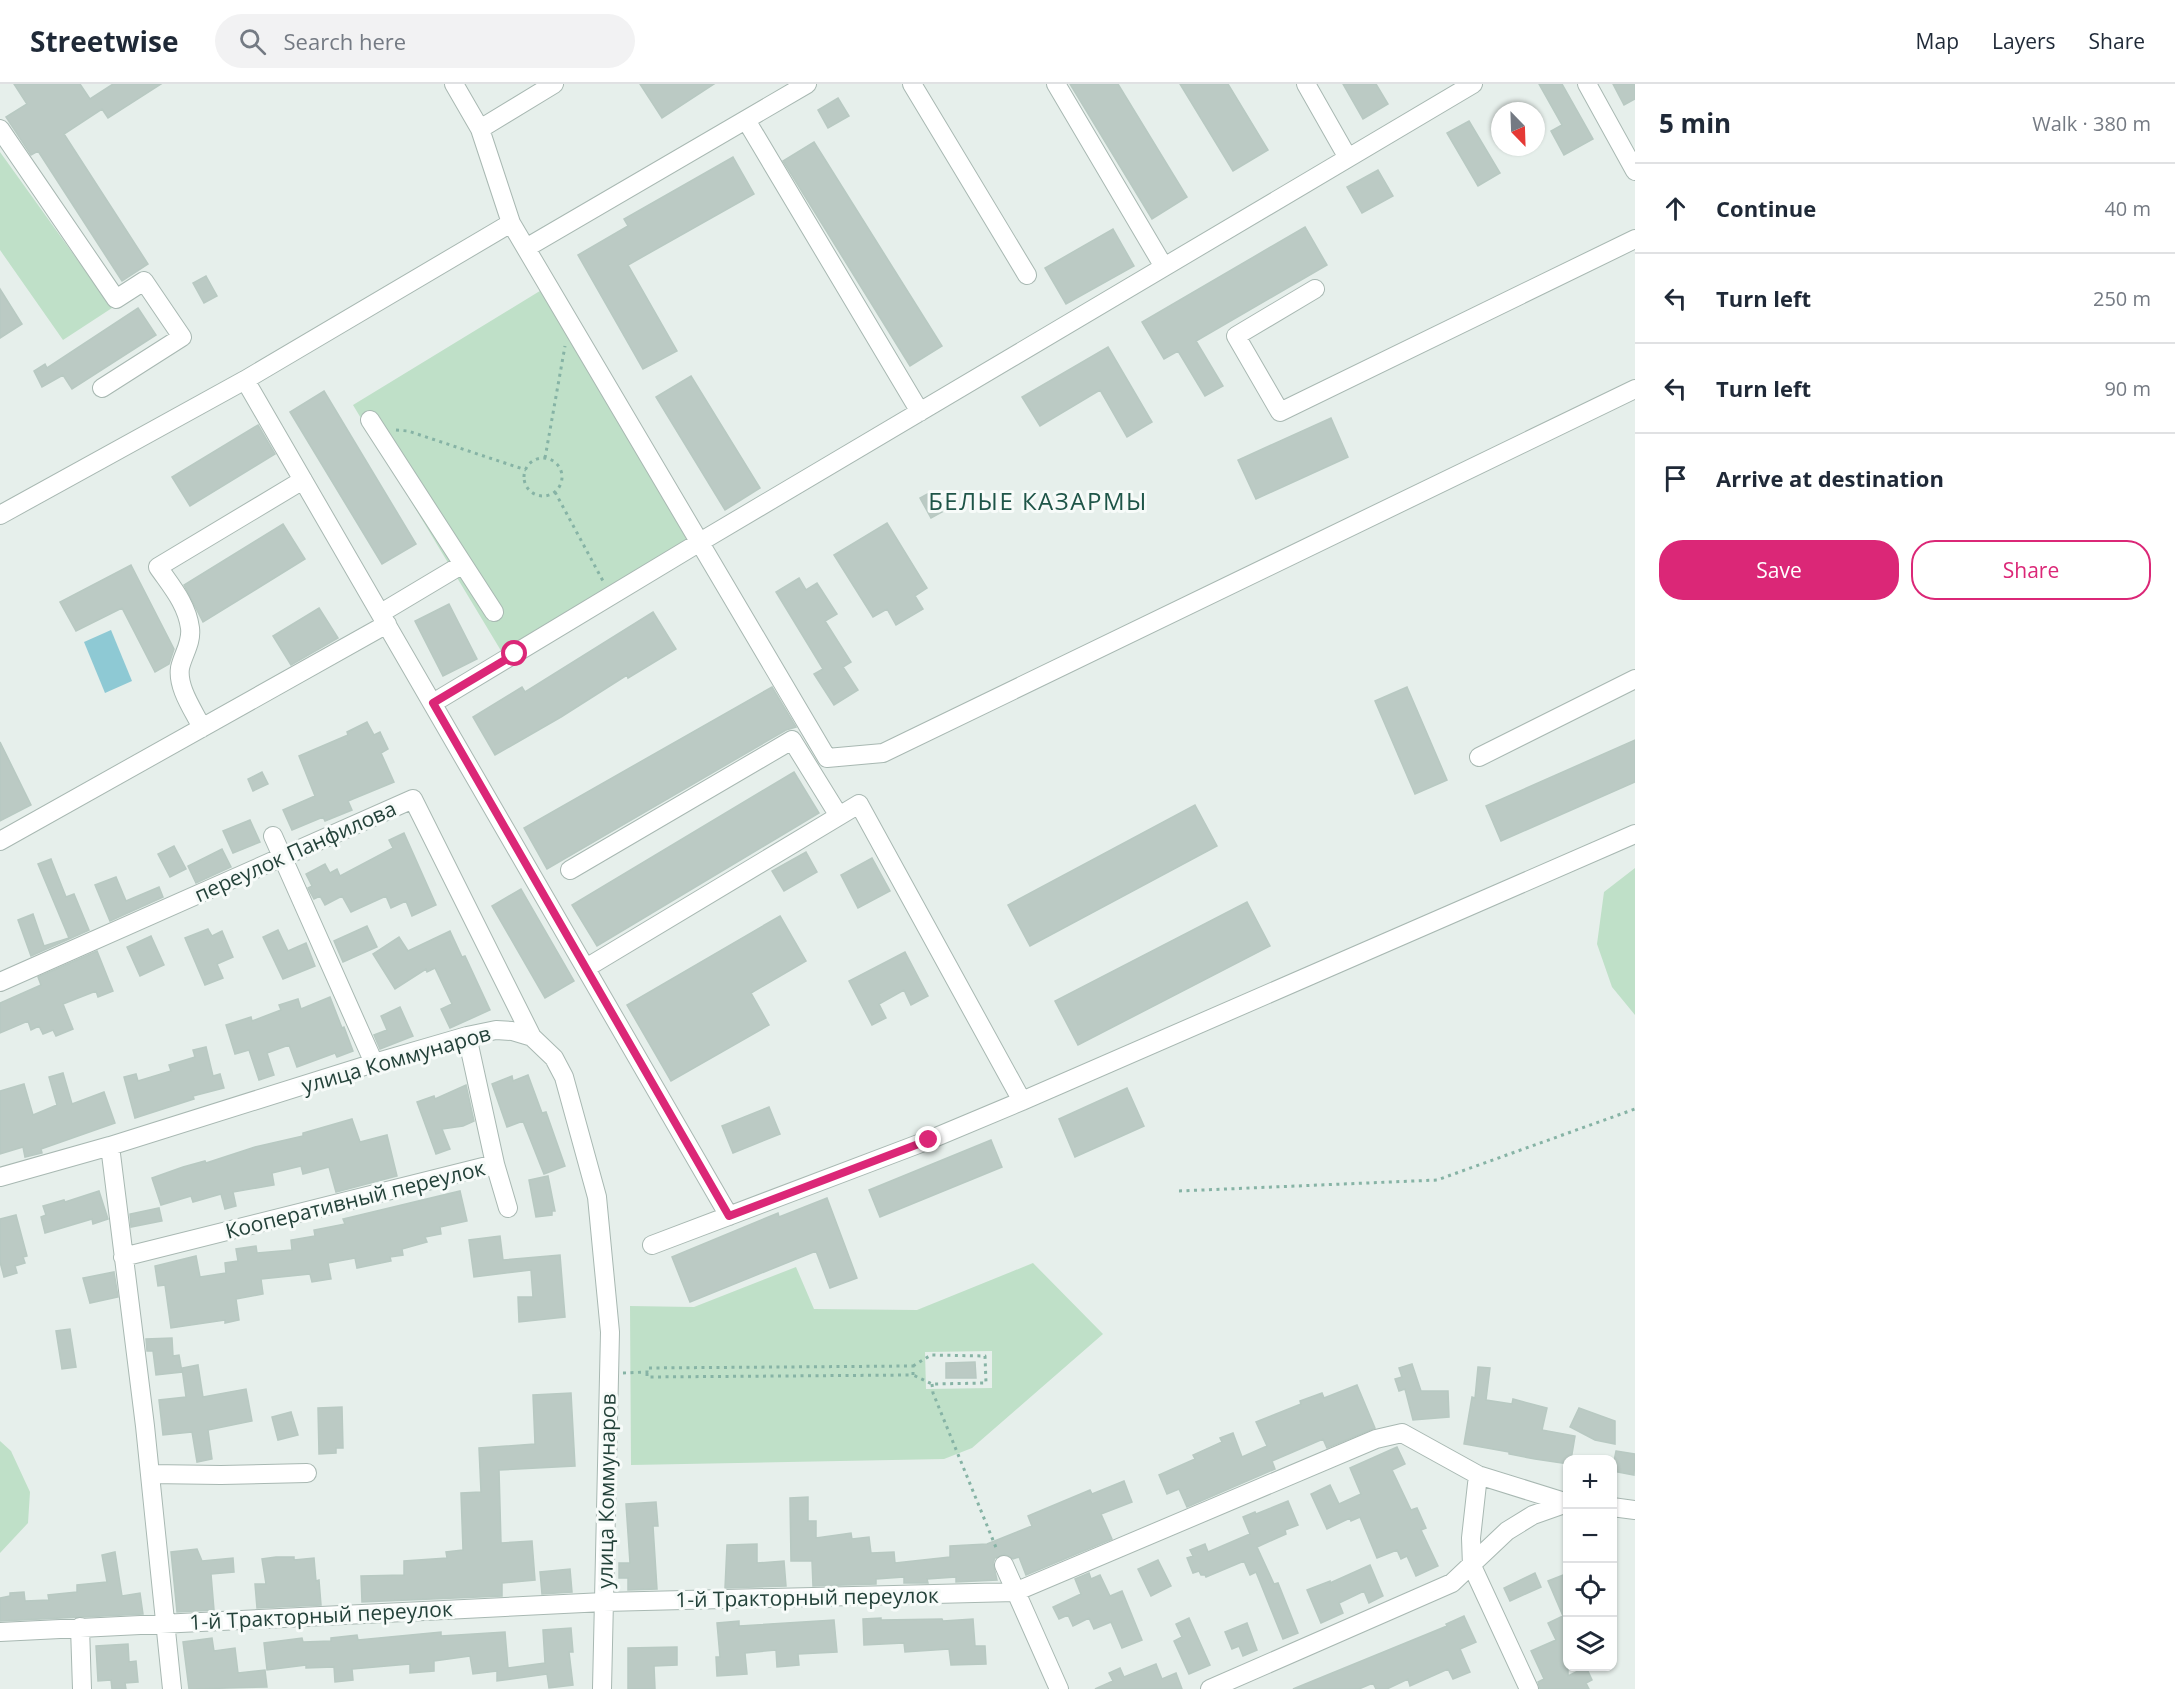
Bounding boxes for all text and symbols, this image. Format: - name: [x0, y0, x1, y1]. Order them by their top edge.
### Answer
- search box: [215, 14, 635, 68]
- text: Streetwise: [30, 22, 179, 60]
- icon: search: [236, 25, 269, 58]
- text: Search here: [284, 26, 406, 56]
- text: Map: [1916, 27, 1959, 55]
- text: Layers: [1992, 27, 2056, 55]
- text: Share: [2089, 27, 2145, 55]
- north arrow: [1491, 102, 1545, 156]
- text: 5 min: [1659, 105, 1731, 141]
- text: Walk · 380 m: [2032, 110, 2151, 137]
- icon: ahead: [1659, 192, 1692, 225]
- text: Continue: [1716, 193, 1816, 223]
- text: 40 m: [2104, 195, 2151, 222]
- icon: left: [1659, 282, 1692, 315]
- text: Turn left: [1716, 283, 1811, 313]
- text: 250 m: [2093, 285, 2151, 312]
- icon: left: [1659, 372, 1692, 405]
- text: Turn left: [1716, 373, 1811, 403]
- text: 90 m: [2104, 375, 2151, 402]
- icon: arrive: [1659, 462, 1692, 495]
- text: Arrive at destination: [1716, 463, 1944, 493]
- district label: БЕЛЫЕ КАЗАРМЫ: [928, 484, 1148, 517]
- button: Save: [1659, 540, 1899, 600]
- button: Share: [1911, 540, 2151, 600]
- route start: [501, 640, 527, 666]
- street label: переулок Панфилова: [190, 794, 400, 908]
- street label: улица Коммунаров: [298, 1019, 494, 1099]
- route end: [915, 1126, 941, 1152]
- street label: Кооперативный переулок: [222, 1153, 488, 1245]
- street label: улица Коммунаров: [590, 1393, 622, 1589]
- map controls: [1563, 1455, 1617, 1671]
- button: +: [1563, 1455, 1617, 1509]
- button: −: [1563, 1509, 1617, 1563]
- button: locate: [1563, 1563, 1617, 1617]
- street label: 1-й Тракторный переулок: [675, 1581, 939, 1613]
- street label: 1-й Тракторный переулок: [189, 1594, 453, 1636]
- button: layers: [1563, 1617, 1617, 1671]

